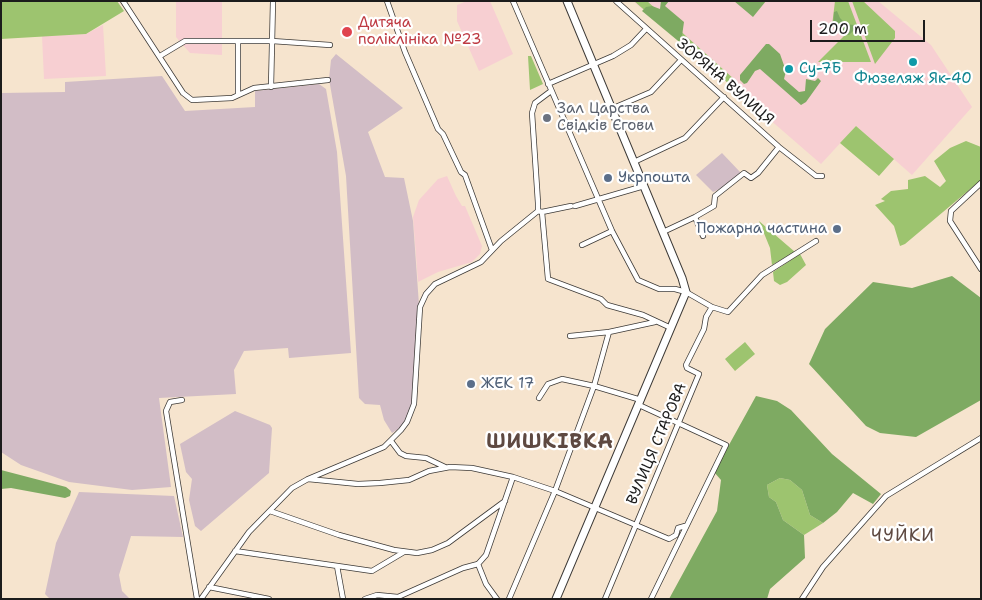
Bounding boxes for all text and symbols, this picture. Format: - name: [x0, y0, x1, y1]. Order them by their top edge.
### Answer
- scale bar: [812, 10, 927, 42]
- place label: Дитяча поліклініка №23: [358, 14, 482, 49]
- text: 200 m: [818, 19, 867, 39]
- marker: Дитяча поліклініка №23: [340, 25, 354, 39]
- street label: ЗОРЯНА ВУЛИЦЯ: [673, 35, 777, 129]
- marker: Фюзеляж Як-40: [907, 56, 919, 68]
- place label: Су-7Б: [799, 60, 841, 78]
- marker: Су-7Б: [783, 63, 795, 75]
- place label: Фюзеляж Як-40: [854, 70, 972, 88]
- place label: Зал Царства Свідків Єгови: [557, 100, 654, 135]
- marker: Зал Царства Свідків Єгови: [541, 112, 553, 124]
- place label: Укрпошта: [618, 169, 690, 187]
- marker: Укрпошта: [602, 172, 614, 184]
- place label: Пожарна частина: [696, 220, 827, 238]
- marker: Пожарна частина: [831, 223, 843, 235]
- place label: ЖЕК 17: [481, 375, 534, 393]
- marker: ЖЕК 17: [465, 378, 477, 390]
- street label: ВУЛИЦЯ СТАРОВА: [623, 380, 691, 508]
- district label: ШИШКІВКА: [485, 431, 615, 455]
- district label: ЧУЙКИ: [870, 525, 936, 547]

